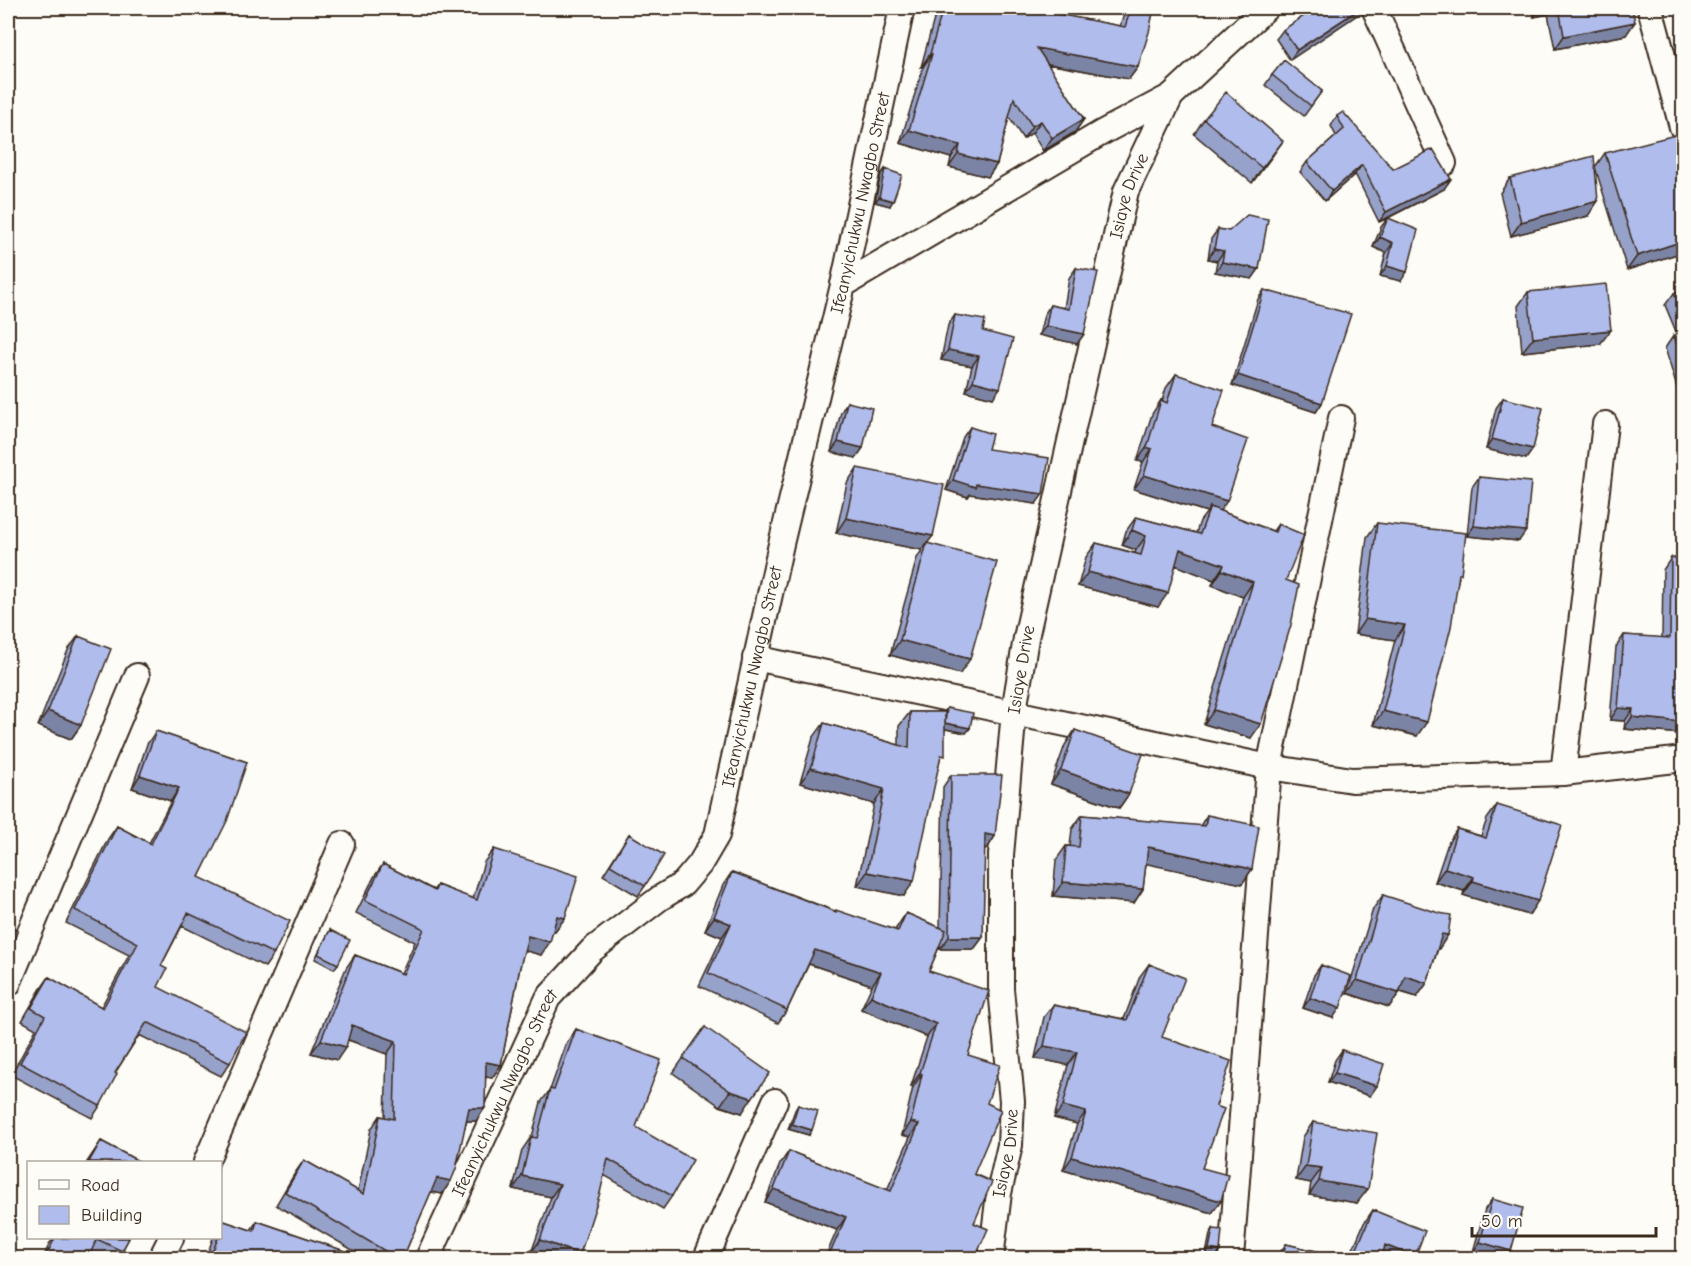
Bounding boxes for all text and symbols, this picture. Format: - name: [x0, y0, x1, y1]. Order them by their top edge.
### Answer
- street label: Ifeanyichukwu Nwagbo Street: [827, 90, 895, 316]
- street label: Isiaye Drive: [1106, 150, 1153, 241]
- street label: Ifeanyichukwu Nwagbo Street: [718, 563, 787, 789]
- street label: Isiaye Drive: [1004, 623, 1040, 715]
- street label: Ifeanyichukwu Nwagbo Street: [448, 984, 562, 1200]
- street label: Isiaye Drive: [989, 1109, 1023, 1199]
- legend: [27, 1161, 222, 1239]
- text: Road: [81, 1175, 120, 1196]
- scale bar: [1472, 1200, 1656, 1238]
- text: Building: [81, 1205, 143, 1226]
- text: 50 m: [1481, 1211, 1523, 1232]

